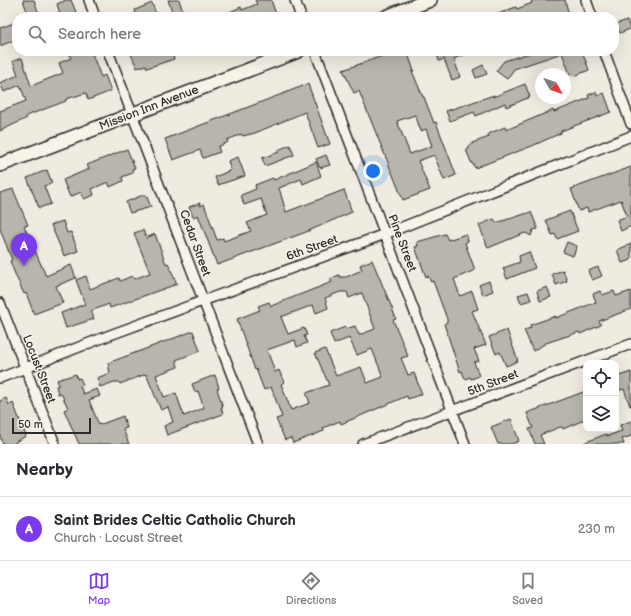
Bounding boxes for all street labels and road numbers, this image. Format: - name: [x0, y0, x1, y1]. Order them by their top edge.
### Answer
- street label: Mission Inn Avenue: [97, 82, 201, 134]
- street label: Cedar Street: [176, 208, 214, 279]
- street label: Pine Street: [384, 212, 420, 274]
- street label: 6th Street: [284, 232, 340, 264]
- street label: Locust Street: [19, 333, 59, 406]
- street label: 5th Street: [465, 366, 521, 400]

